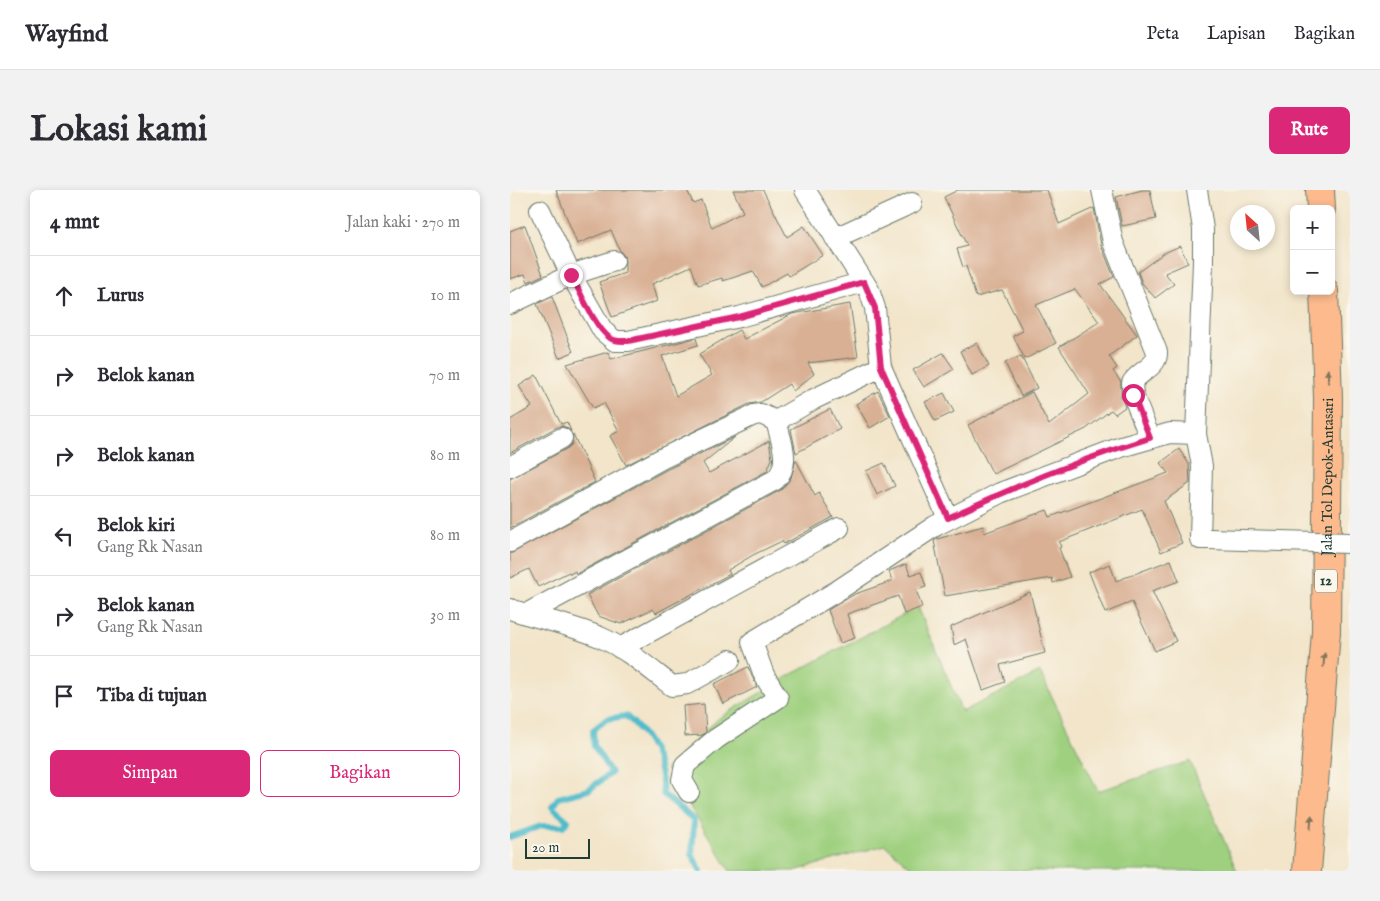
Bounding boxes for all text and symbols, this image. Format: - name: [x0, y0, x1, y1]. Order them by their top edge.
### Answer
- text: Wayfind: [25, 19, 108, 50]
- text: Peta: [1147, 23, 1179, 46]
- text: Lapisan: [1207, 23, 1266, 46]
- text: Bagikan: [1294, 23, 1355, 46]
- button: Rute: [1269, 107, 1350, 154]
- text: Lokasi kami: [30, 108, 207, 153]
- north arrow: [1230, 205, 1275, 250]
- map controls: [1290, 205, 1335, 295]
- button: +: [1290, 205, 1335, 250]
- text: 4 mnt: [50, 209, 99, 236]
- text: Jalan kaki · 270 m: [346, 213, 460, 233]
- button: −: [1290, 250, 1335, 295]
- route end: [560, 264, 583, 287]
- icon: ahead: [50, 282, 78, 310]
- text: Lurus: [97, 284, 144, 308]
- text: 10 m: [430, 286, 460, 306]
- icon: right: [50, 362, 78, 390]
- text: Belok kanan: [97, 364, 195, 388]
- text: 70 m: [429, 366, 460, 386]
- one-way arrow: [1323, 367, 1331, 383]
- route start: [1122, 384, 1145, 407]
- street label: Jalan Tol Depok–Antasari: [1317, 398, 1338, 558]
- icon: right: [50, 442, 78, 470]
- text: Belok kanan: [97, 444, 195, 468]
- text: 80 m: [430, 446, 460, 466]
- text: Belok kiri: [97, 514, 175, 538]
- icon: left: [50, 522, 78, 550]
- text: 80 m: [430, 526, 460, 546]
- text: Gang Rk Nasan: [97, 538, 203, 558]
- road number: 12: [1315, 570, 1337, 592]
- text: Belok kanan: [97, 594, 195, 618]
- icon: right: [50, 602, 78, 630]
- text: 30 m: [430, 606, 460, 626]
- text: Gang Rk Nasan: [97, 618, 203, 638]
- one-way arrow: [1320, 652, 1328, 668]
- icon: arrive: [50, 682, 78, 710]
- text: Tiba di tujuan: [97, 684, 207, 708]
- button: Simpan: [50, 750, 250, 797]
- button: Bagikan: [260, 750, 460, 797]
- one-way arrow: [1307, 814, 1315, 830]
- scale bar: [525, 836, 590, 859]
- text: 20 m: [532, 839, 559, 857]

